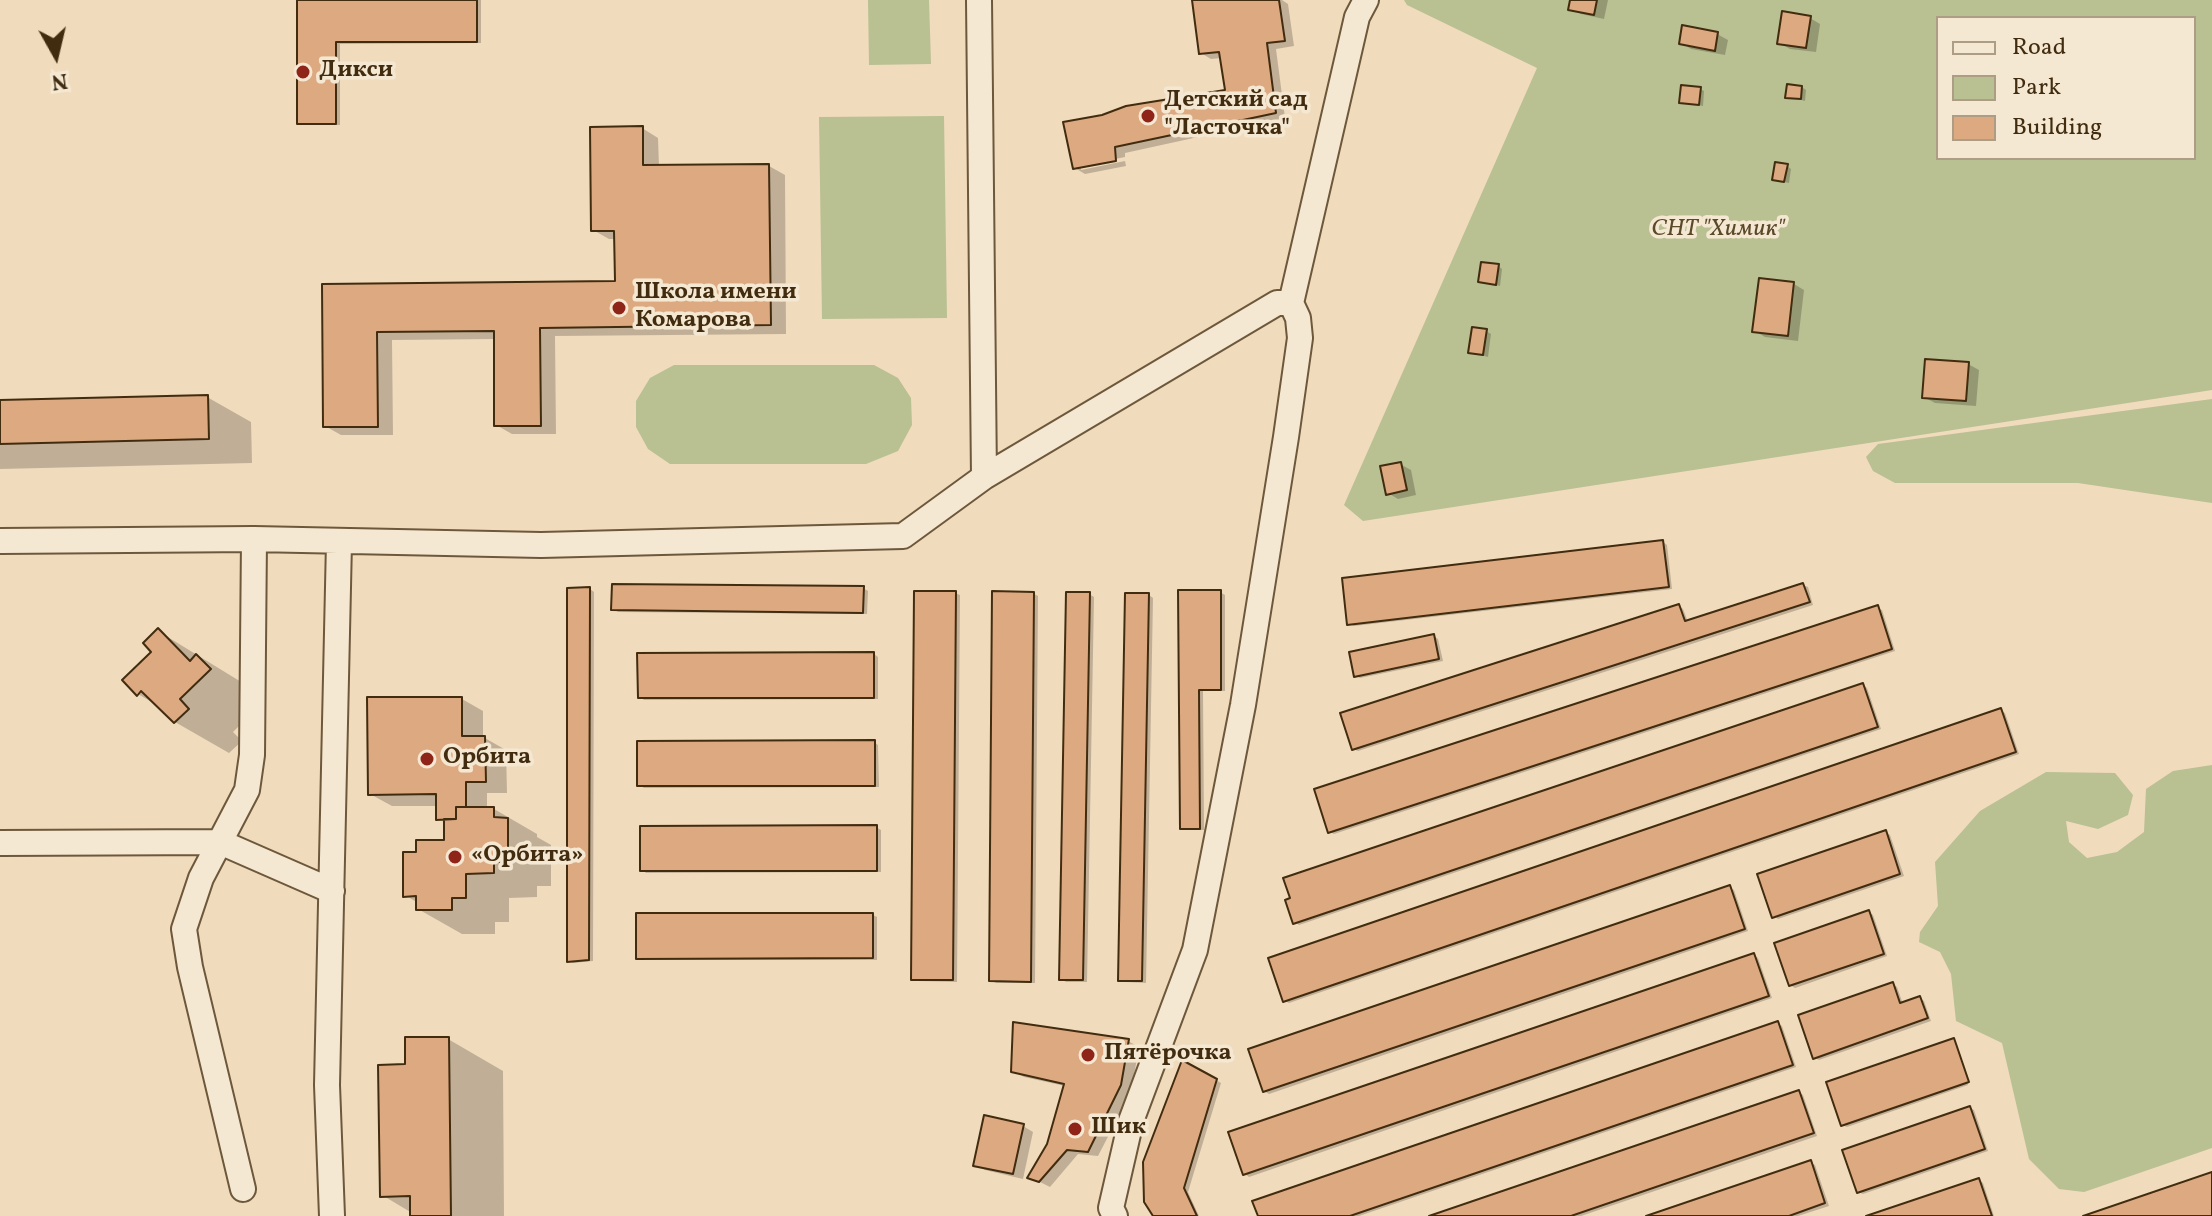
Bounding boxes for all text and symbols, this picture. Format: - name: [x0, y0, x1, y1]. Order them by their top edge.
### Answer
- north arrow: [16, 16, 96, 96]
- legend: [1936, 16, 2196, 160]
- text: Road: [2012, 31, 2066, 65]
- place label: Дикси: [319, 58, 393, 86]
- marker: Дикси: [294, 63, 312, 81]
- text: N: [49, 64, 69, 97]
- text: Park: [2012, 71, 2061, 105]
- place label: Детский сад "Ласточка": [1164, 88, 1308, 144]
- marker: Детский сад "Ласточка": [1139, 107, 1157, 125]
- text: Building: [2012, 111, 2102, 145]
- park label: СНТ "Химик": [1651, 217, 1785, 245]
- place label: Школа имени Комарова: [635, 280, 797, 336]
- marker: Школа имени Комарова: [610, 299, 628, 317]
- place label: Орбита: [443, 745, 531, 773]
- marker: Орбита: [418, 750, 436, 768]
- place label: «Орбита»: [471, 843, 584, 871]
- marker: «Орбита»: [446, 848, 464, 866]
- place label: Пятёрочка: [1104, 1041, 1232, 1069]
- marker: Пятёрочка: [1079, 1046, 1097, 1064]
- place label: Шик: [1091, 1115, 1146, 1143]
- marker: Шик: [1066, 1120, 1084, 1138]

